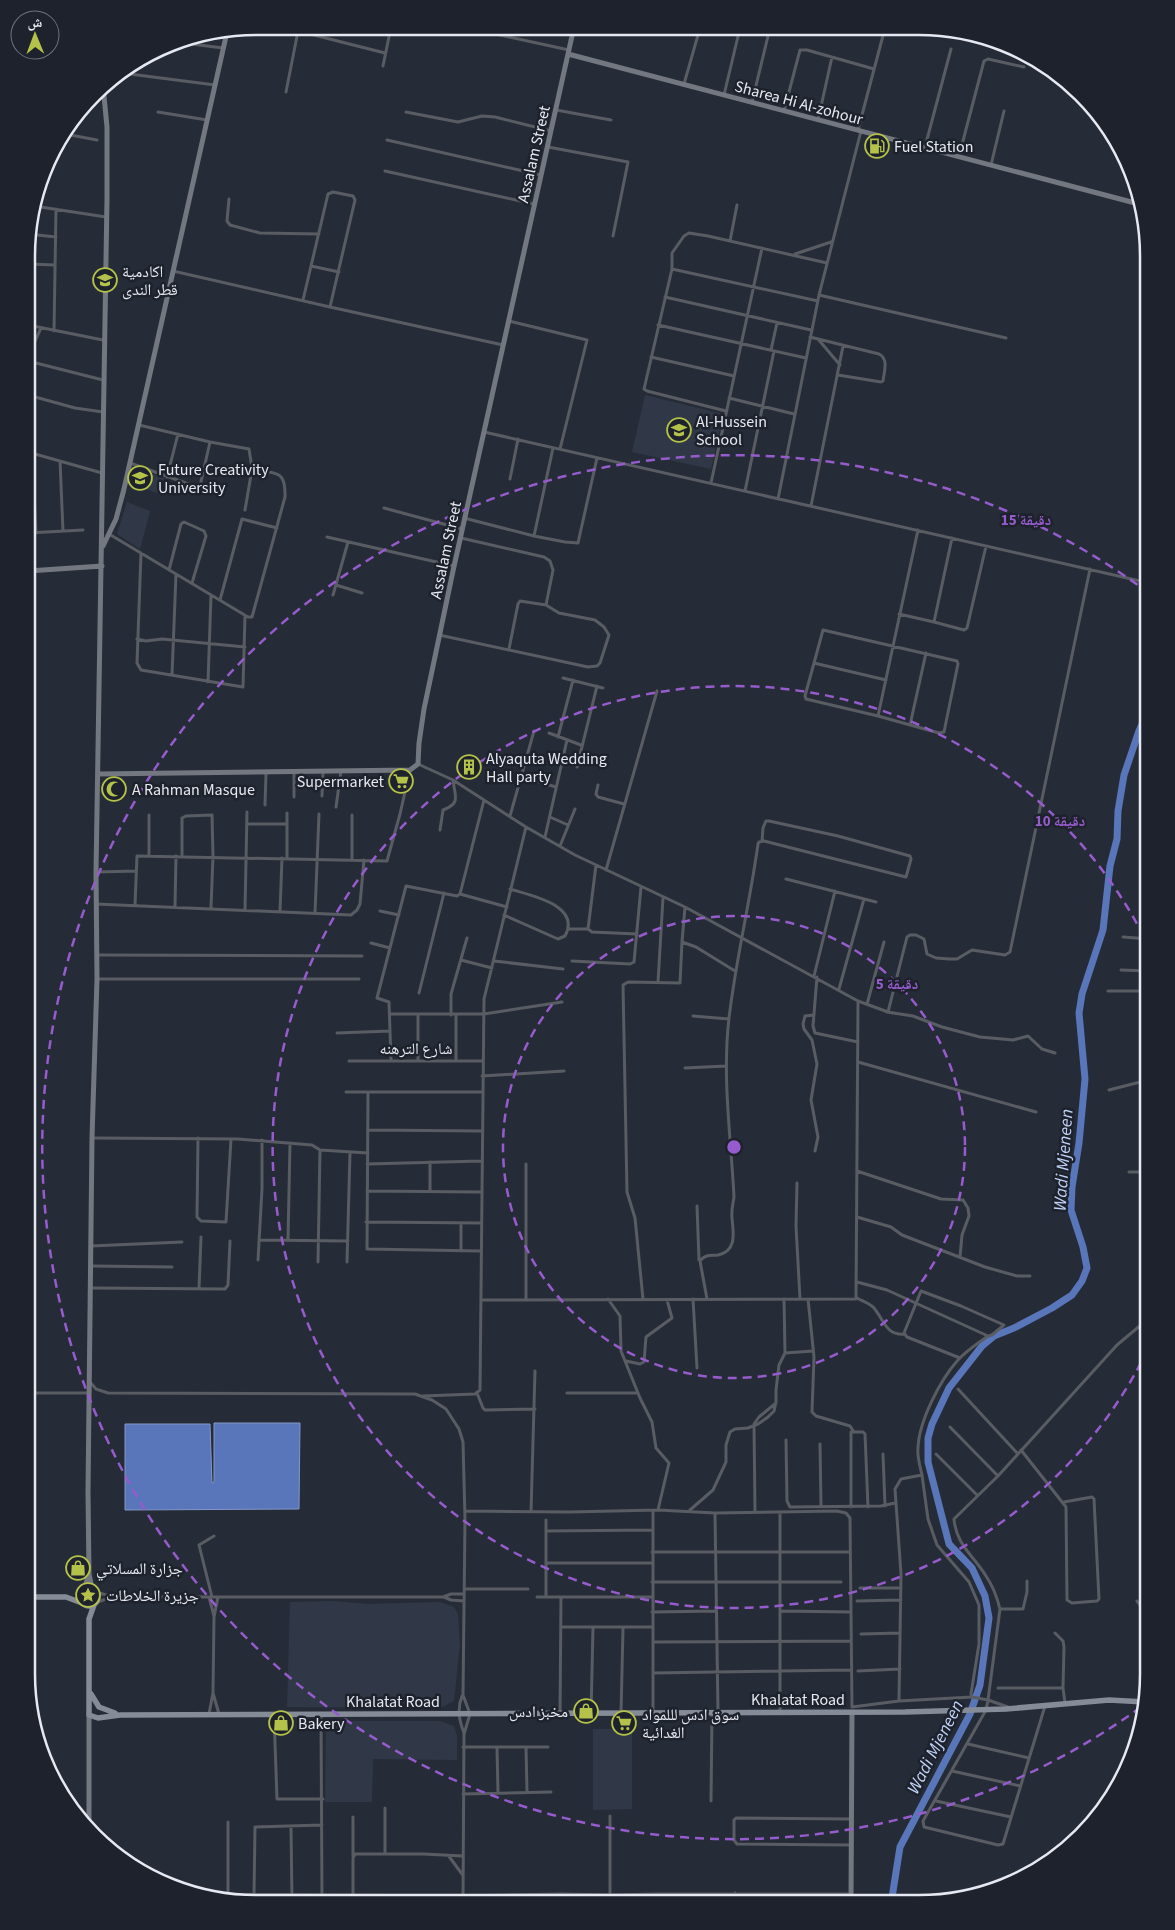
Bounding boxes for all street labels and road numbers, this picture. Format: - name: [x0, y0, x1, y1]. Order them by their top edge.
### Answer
- street label: Sharea Hi Al-zohour: [732, 75, 866, 131]
- street label: Assalam Street: [512, 103, 556, 205]
- street label: Assalam Street: [425, 499, 467, 601]
- street label: شارع الترهنه: [379, 1038, 453, 1060]
- street label: Khalatat Road: [751, 1689, 845, 1711]
- street label: Khalatat Road: [346, 1691, 440, 1713]

